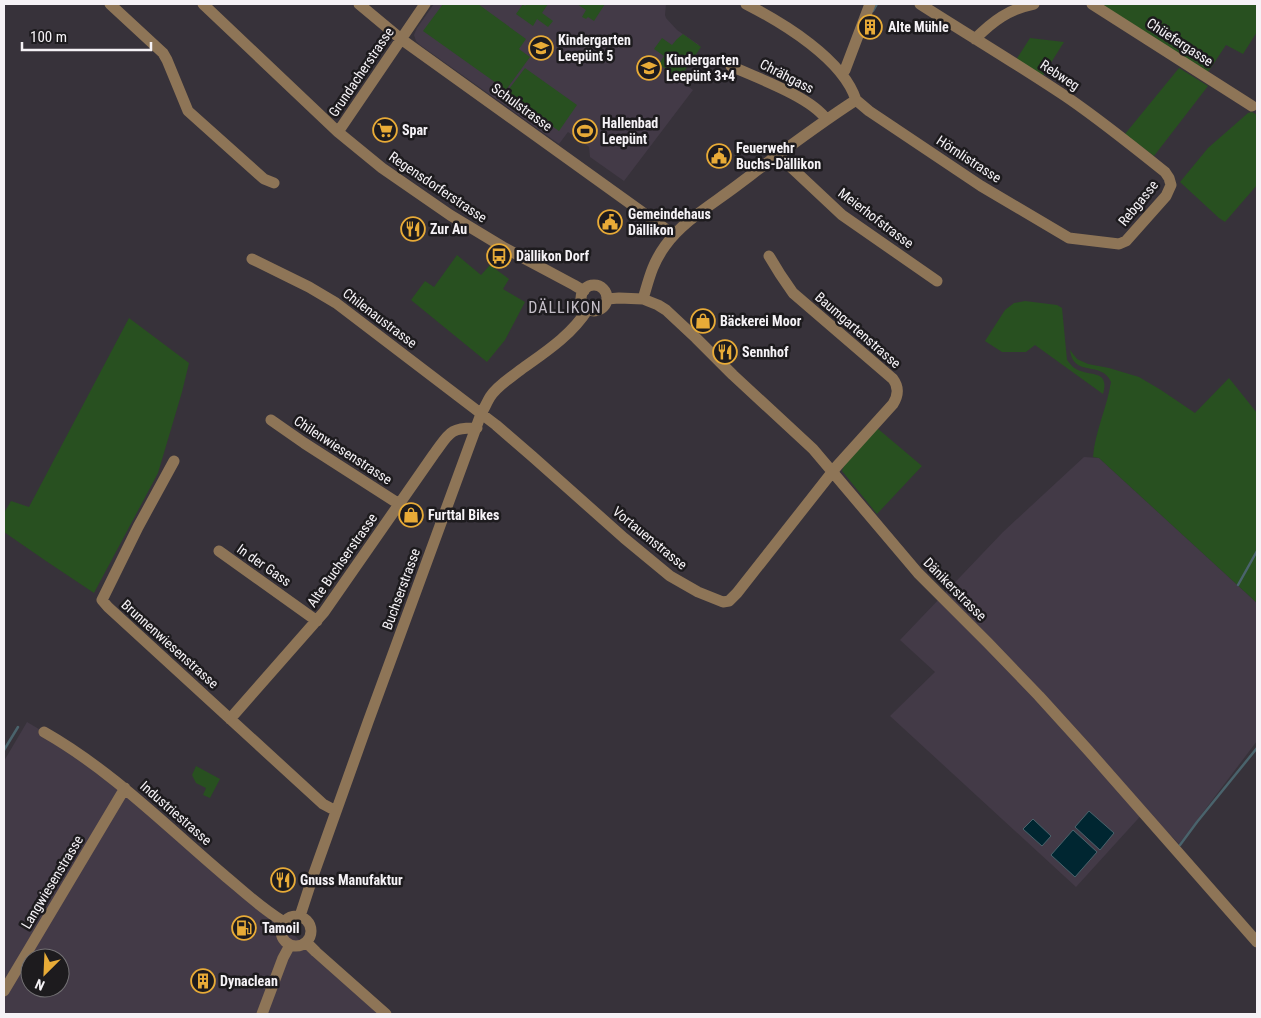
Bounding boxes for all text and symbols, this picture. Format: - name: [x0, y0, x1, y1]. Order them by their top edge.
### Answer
- building icon: Alte Mühle: [857, 14, 883, 40]
- street label: Chüefergasse: [1144, 15, 1217, 70]
- place label: Alte Mühle: [888, 19, 949, 35]
- scale bar: [22, 20, 151, 52]
- street label: Grundacherstrasse: [325, 24, 397, 120]
- text: 100 m: [30, 28, 67, 46]
- place label: Kindergarten Leepünt 5: [558, 32, 631, 64]
- school or university icon: Kindergarten Leepünt 5: [528, 35, 554, 61]
- place label: Kindergarten Leepünt 3+4: [666, 52, 739, 84]
- school or university icon: Kindergarten Leepünt 3+4: [636, 55, 662, 81]
- street label: Chrähgass: [757, 56, 817, 96]
- street label: Rebweg: [1037, 56, 1083, 94]
- street label: Schulstrasse: [489, 80, 556, 135]
- place label: Hallenbad Leepünt: [602, 115, 658, 147]
- supermarket icon: Spar: [372, 117, 398, 143]
- sports icon: Hallenbad Leepünt: [572, 118, 598, 144]
- place label: Spar: [402, 122, 428, 138]
- street label: Hörnlistrasse: [934, 132, 1005, 186]
- place label: Feuerwehr Buchs-Dällikon: [736, 140, 821, 172]
- public building icon: Feuerwehr Buchs-Dällikon: [706, 143, 732, 169]
- street label: Regensdorferstrasse: [386, 148, 490, 226]
- street label: Rebgasse: [1115, 177, 1161, 229]
- street label: Meierhofstrasse: [835, 185, 917, 252]
- place label: Gemeindehaus Dällikon: [628, 206, 711, 238]
- public building icon: Gemeindehaus Dällikon: [597, 209, 623, 235]
- restaurant icon: Zur Au: [400, 216, 426, 242]
- place label: Zur Au: [430, 221, 467, 237]
- bus stop icon: Dällikon Dorf: [486, 243, 512, 269]
- place label: Dällikon Dorf: [516, 248, 590, 264]
- street label: Chilenaustrasse: [340, 285, 421, 351]
- street label: Baumgartenstrasse: [812, 289, 904, 372]
- district label: DÄLLIKON: [528, 298, 602, 317]
- shop icon: Bäckerei Moor: [690, 308, 716, 334]
- place label: Bäckerei Moor: [720, 313, 802, 329]
- restaurant icon: Sennhof: [712, 339, 738, 365]
- place label: Sennhof: [742, 344, 789, 360]
- street label: Chilenwiesenstrasse: [291, 412, 395, 488]
- shop icon: Furttal Bikes: [398, 502, 424, 528]
- street label: Vortauenstrasse: [610, 503, 691, 573]
- place label: Furttal Bikes: [428, 507, 499, 523]
- street label: Alte Buchserstrasse: [304, 510, 381, 610]
- street label: In der Gass: [234, 541, 294, 589]
- street label: Buchserstrasse: [379, 546, 423, 632]
- street label: Dänikerstrasse: [920, 554, 990, 624]
- street label: Brunnenwiesenstrasse: [118, 596, 222, 692]
- street label: Industriestrasse: [137, 778, 215, 849]
- street label: Langwiesenstrasse: [18, 832, 86, 932]
- restaurant icon: Gnuss Manufaktur: [270, 867, 296, 893]
- place label: Gnuss Manufaktur: [300, 872, 403, 888]
- fuel station icon: Tamoil: [231, 915, 257, 941]
- place label: Tamoil: [262, 920, 299, 936]
- north arrow: [20, 948, 70, 998]
- building icon: Dynaclean: [190, 968, 216, 994]
- place label: Dynaclean: [220, 973, 278, 989]
- text: N: [33, 976, 47, 994]

